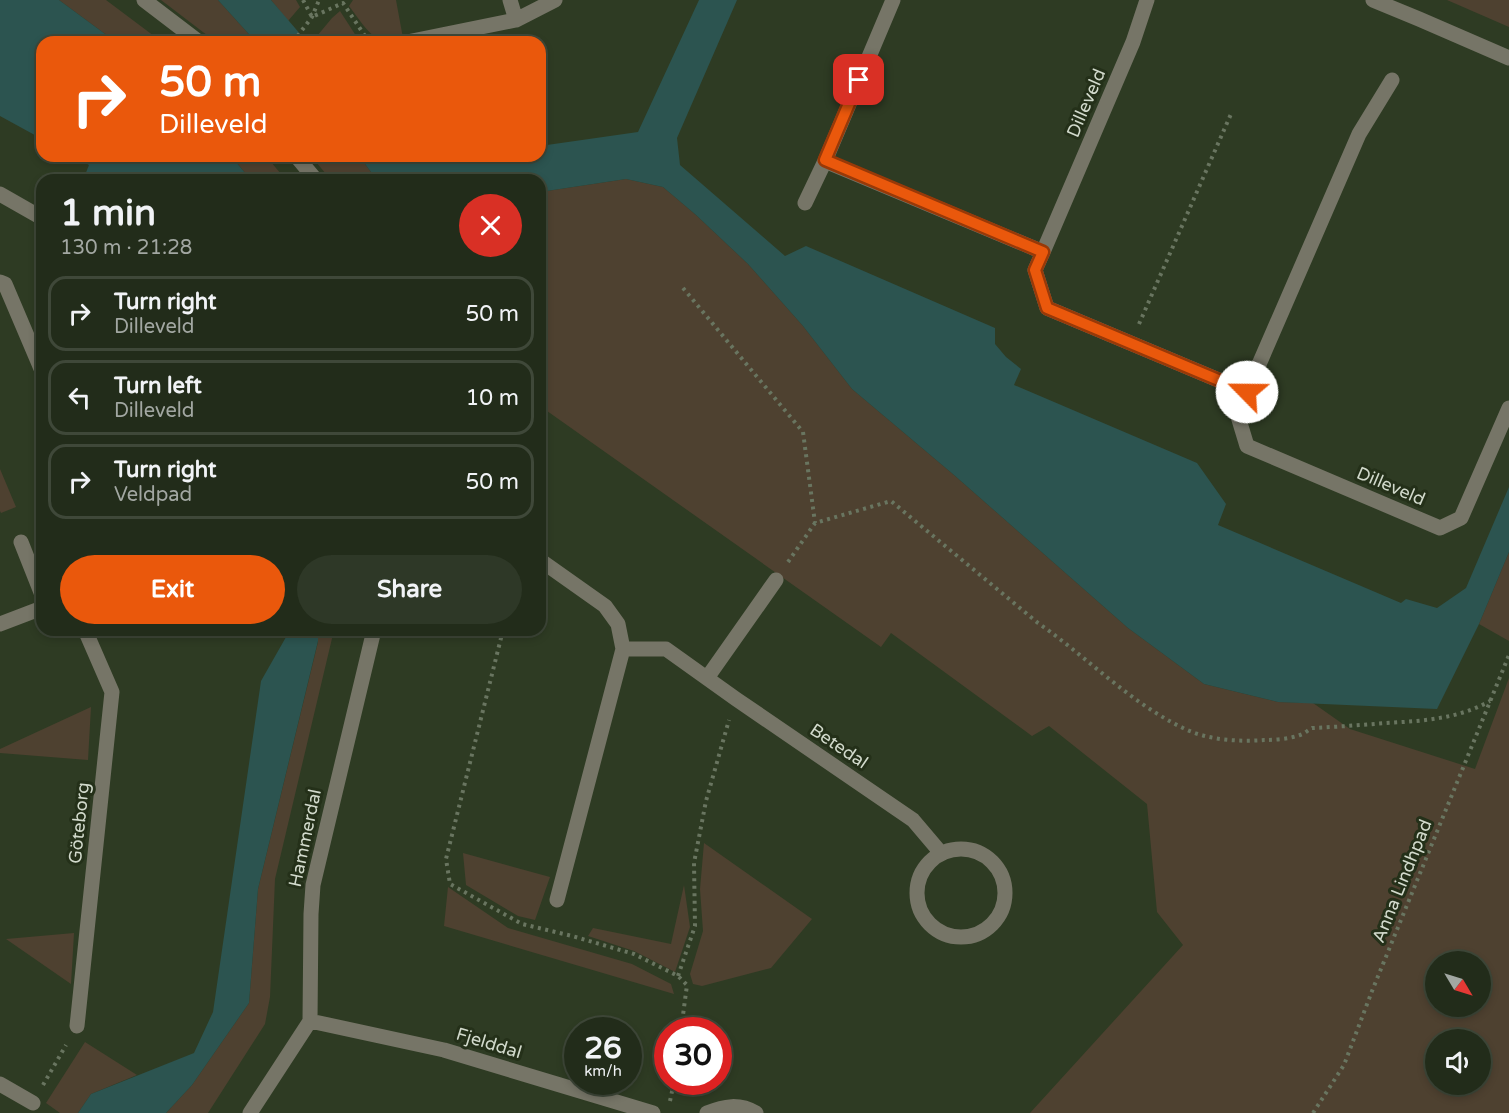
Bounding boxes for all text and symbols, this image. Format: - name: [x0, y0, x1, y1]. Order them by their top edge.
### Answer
- pin: [833, 54, 884, 105]
- text: 50 m: [159, 57, 261, 108]
- icon: right: [60, 60, 138, 138]
- icon: arrive: [842, 63, 875, 96]
- street label: Dilleveld: [1062, 65, 1110, 141]
- text: Dilleveld: [159, 108, 268, 141]
- text: 1 min: [60, 192, 156, 235]
- button: close: [459, 194, 522, 257]
- text: 130 m · 21:28: [60, 236, 192, 260]
- text: Turn right: [114, 289, 216, 315]
- icon: right: [63, 297, 96, 330]
- text: 50 m: [465, 301, 519, 327]
- text: Dilleveld: [114, 315, 194, 339]
- position arrow: [1215, 360, 1279, 424]
- text: Turn left: [114, 373, 202, 399]
- icon: left: [63, 381, 96, 414]
- text: 10 m: [465, 385, 519, 411]
- text: Dilleveld: [114, 399, 194, 423]
- text: Turn right: [114, 457, 216, 483]
- street label: Dilleveld: [1353, 462, 1429, 510]
- icon: right: [63, 465, 96, 498]
- text: 50 m: [465, 469, 519, 495]
- text: Veldpad: [114, 483, 192, 507]
- button: Exit: [60, 555, 285, 624]
- button: Share: [297, 555, 522, 624]
- street label: Betedal: [806, 719, 872, 773]
- street label: Göteborg: [64, 781, 94, 865]
- street label: Hammerdal: [284, 787, 326, 889]
- street label: Anna Lindhpad: [1367, 816, 1437, 946]
- north arrow: [1425, 951, 1491, 1017]
- map controls: [1425, 951, 1491, 1095]
- speed limit sign: 30: [654, 1017, 732, 1095]
- street label: Fjelddal: [454, 1023, 524, 1063]
- button: sound: [1425, 1029, 1491, 1095]
- text: 26: [584, 1030, 622, 1067]
- text: km/h: [584, 1062, 622, 1080]

